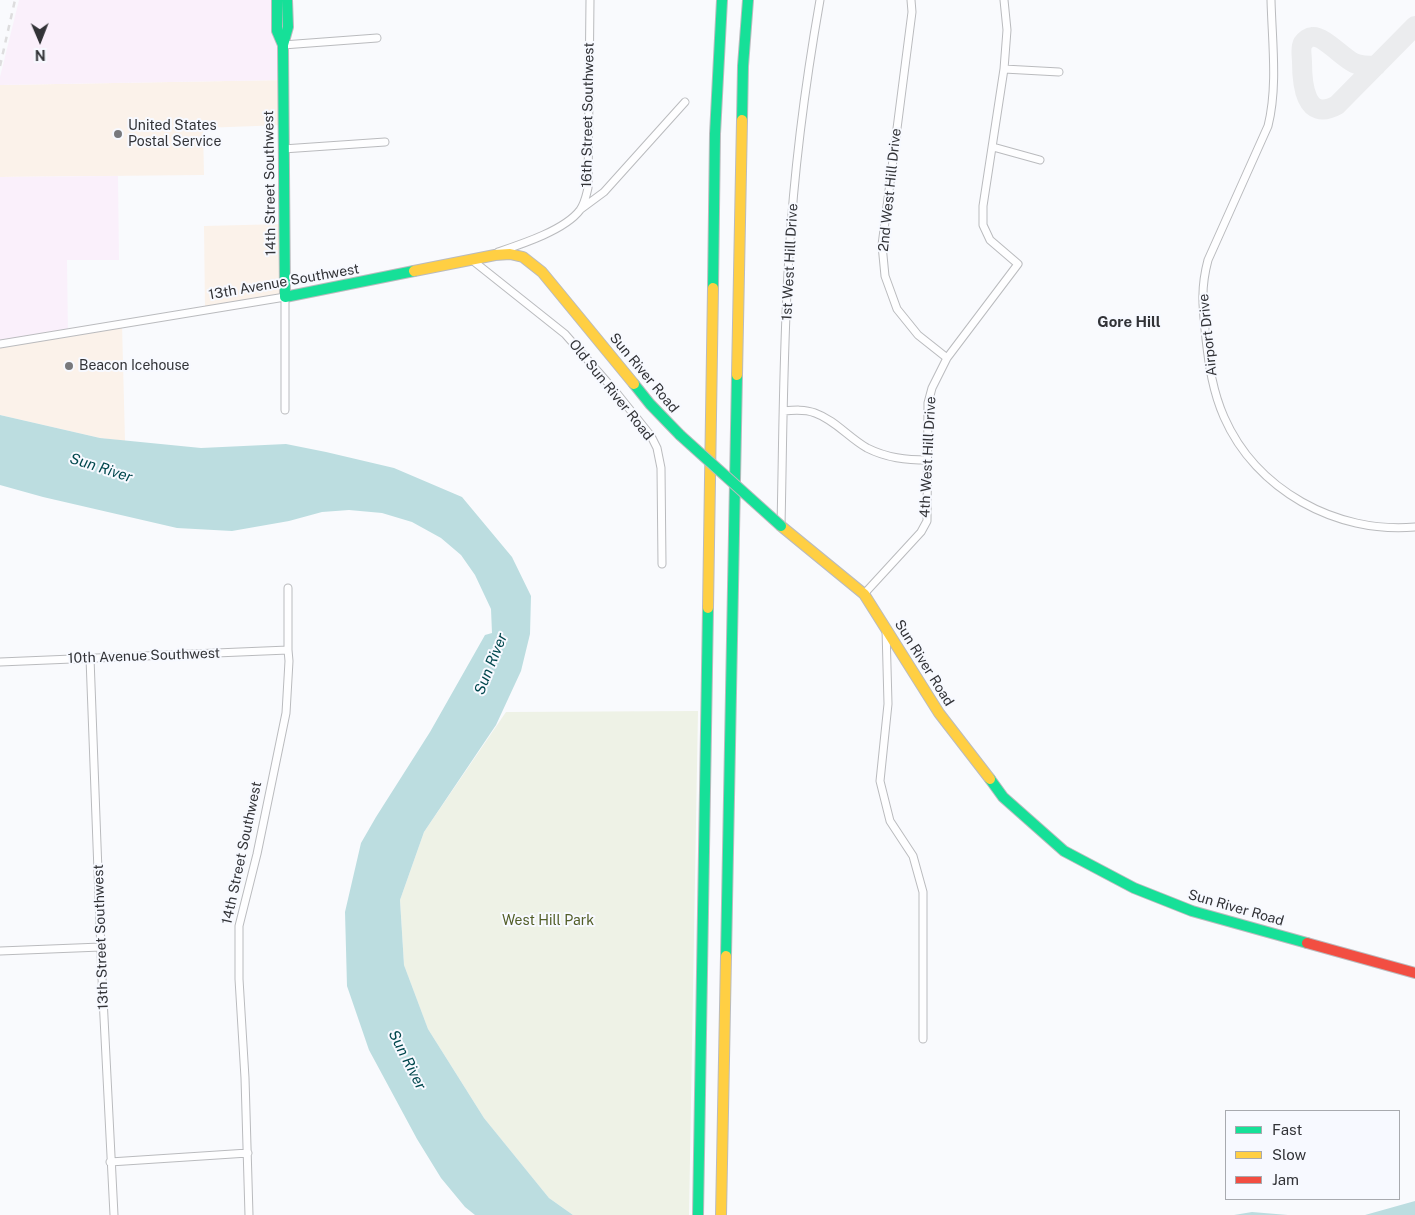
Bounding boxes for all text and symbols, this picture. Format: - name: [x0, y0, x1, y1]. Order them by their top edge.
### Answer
- north arrow: [15, 15, 65, 65]
- street label: 16th Street Southwest: [578, 42, 598, 188]
- text: N: [35, 47, 46, 63]
- street label: 14th Street Southwest: [260, 110, 280, 256]
- place label: United States Postal Service: [128, 118, 221, 150]
- street label: 2nd West Hill Drive: [875, 127, 905, 253]
- marker: United States Postal Service: [112, 128, 124, 140]
- street label: 1st West Hill Drive: [779, 203, 801, 321]
- street label: 13th Avenue Southwest: [207, 260, 361, 304]
- street label: Airport Drive: [1195, 293, 1221, 377]
- district label: Gore Hill: [1097, 313, 1161, 331]
- street label: Sun River Road: [606, 330, 682, 416]
- street label: Old Sun River Road: [565, 336, 657, 444]
- place label: Beacon Icehouse: [79, 358, 189, 374]
- marker: Beacon Icehouse: [63, 360, 75, 372]
- street label: 4th West Hill Drive: [916, 396, 940, 518]
- water label: Sun River: [67, 449, 135, 487]
- street label: Sun River Road: [891, 617, 957, 709]
- water label: Sun River: [471, 631, 511, 697]
- street label: 10th Avenue Southwest: [68, 645, 220, 667]
- street label: 14th Street Southwest: [219, 780, 265, 926]
- street label: 13th Street Southwest: [90, 864, 112, 1010]
- street label: Sun River Road: [1186, 886, 1286, 930]
- park label: West Hill Park: [502, 913, 594, 929]
- water label: Sun River: [384, 1027, 430, 1093]
- legend: [1225, 1110, 1400, 1200]
- text: Fast: [1272, 1121, 1302, 1138]
- text: Slow: [1272, 1146, 1306, 1163]
- text: Jam: [1272, 1171, 1299, 1188]

